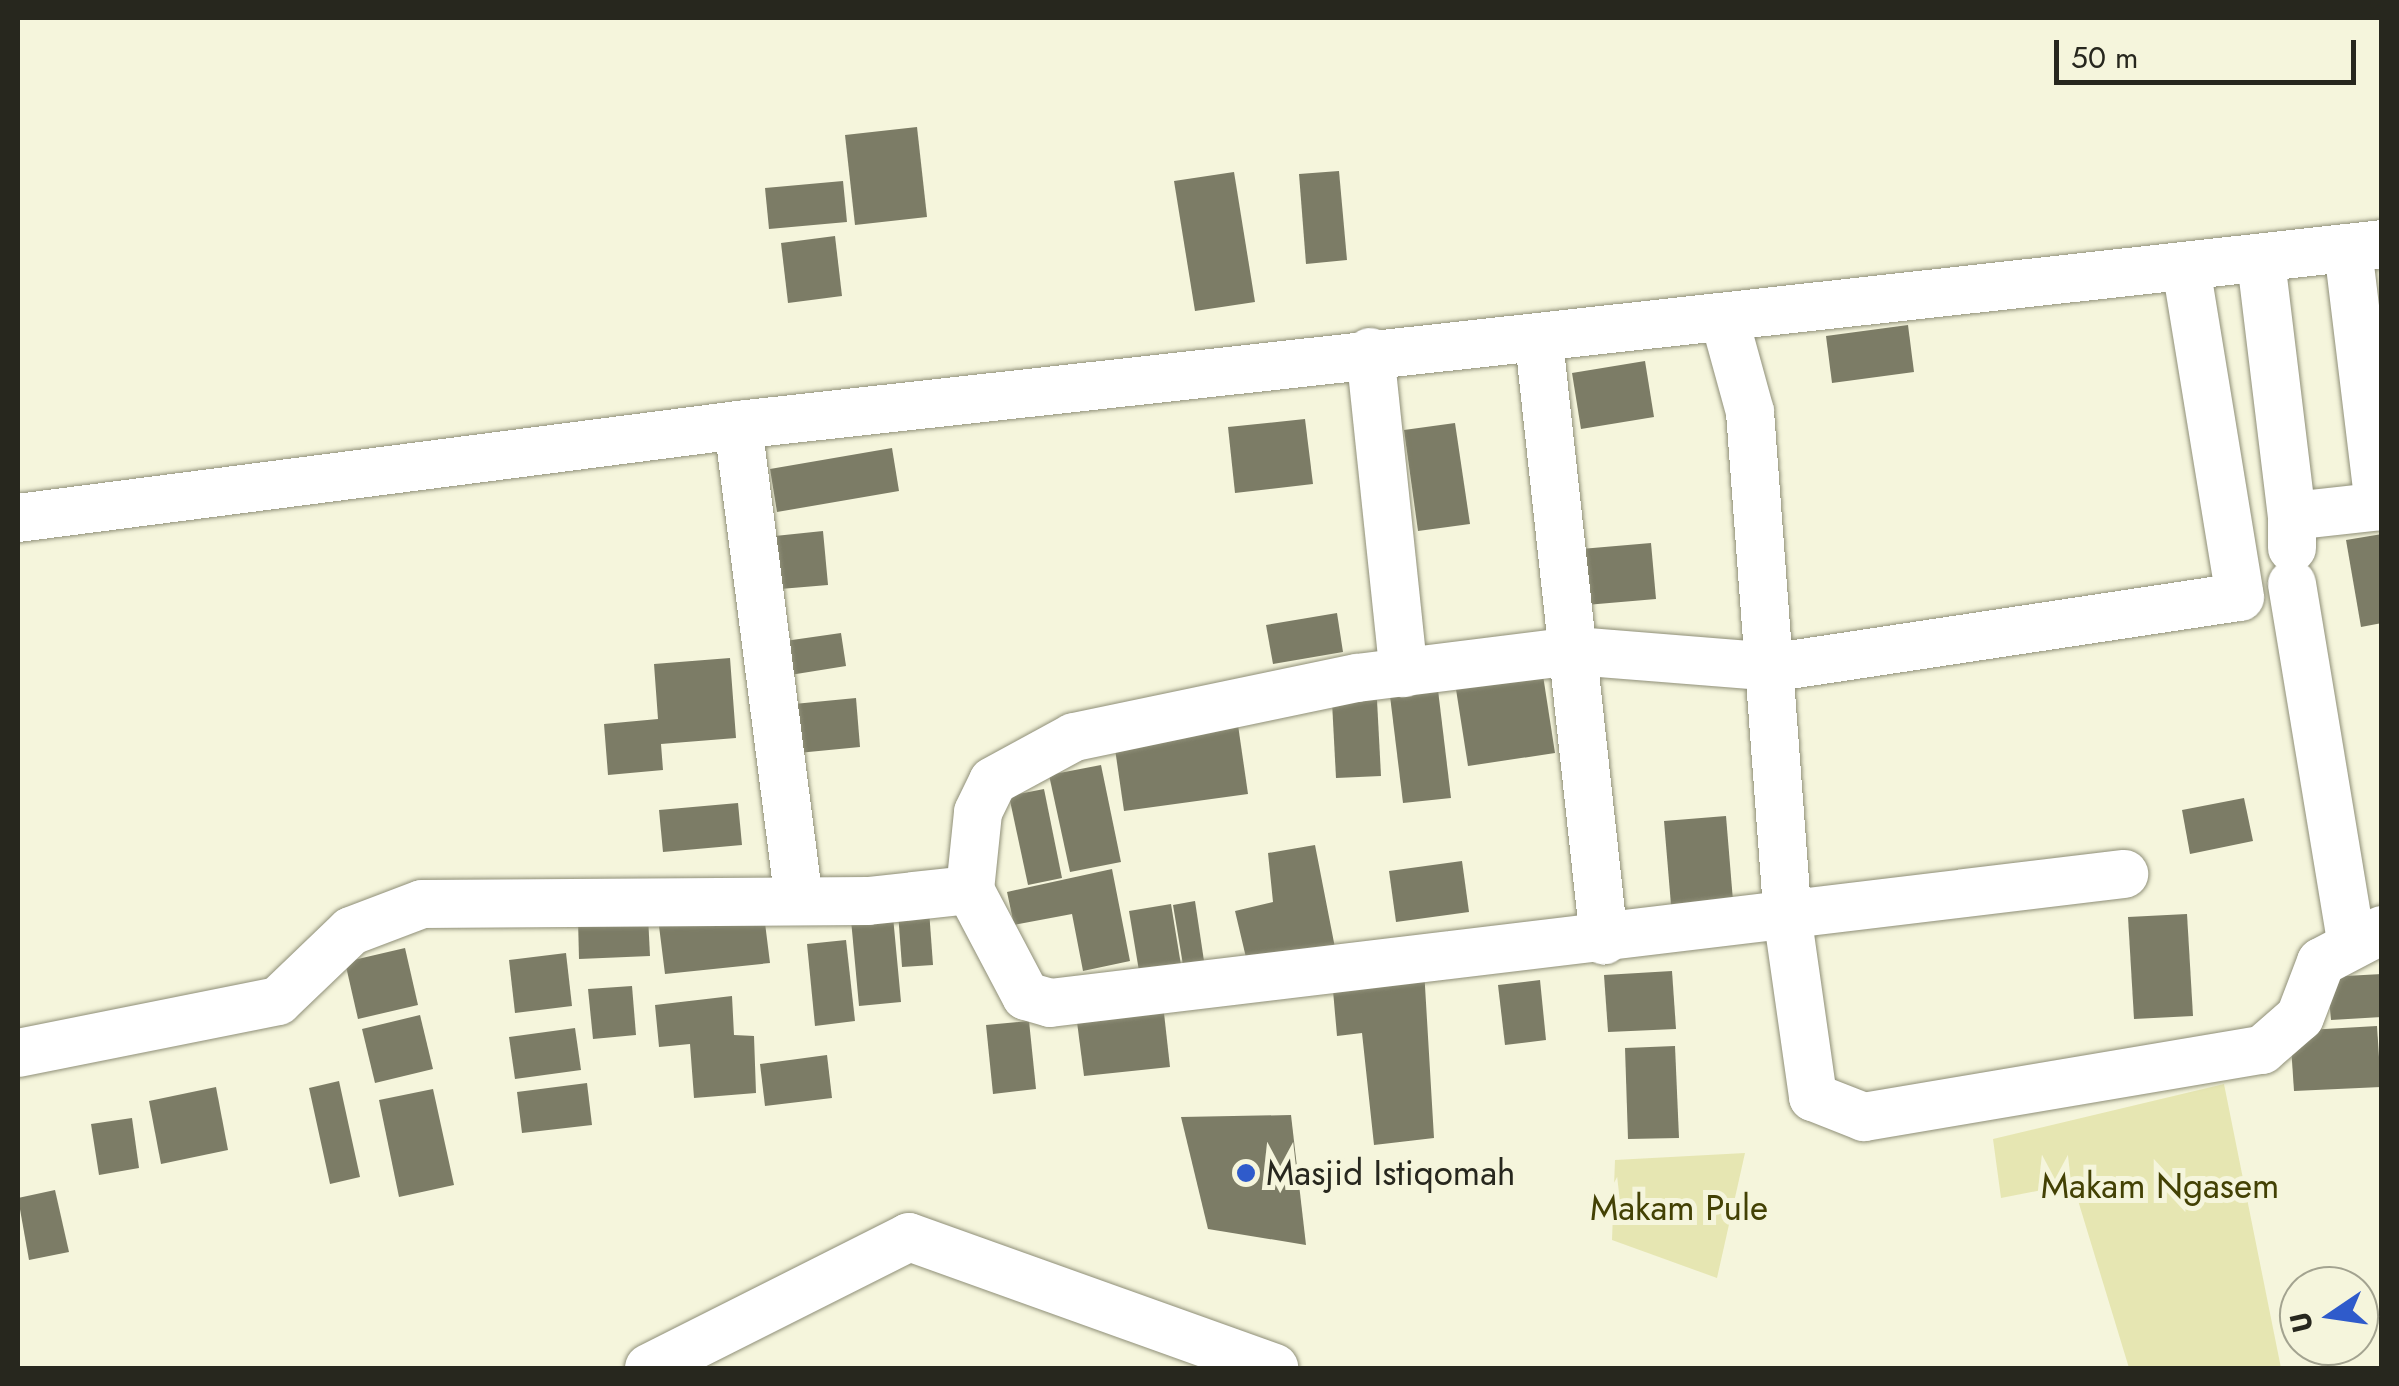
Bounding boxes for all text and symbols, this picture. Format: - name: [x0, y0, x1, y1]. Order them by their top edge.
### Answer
- scale bar: [2059, 20, 2362, 82]
- text: 50 m: [2071, 36, 2138, 79]
- place label: Masjid Istiqomah: [1266, 1152, 1515, 1194]
- marker: Masjid Istiqomah: [1235, 1162, 1257, 1184]
- park label: Makam Ngasem: [2041, 1165, 2279, 1207]
- park label: Makam Pule: [1590, 1187, 1768, 1229]
- north arrow: [2279, 1266, 2379, 1366]
- text: U: [2279, 1308, 2323, 1337]

